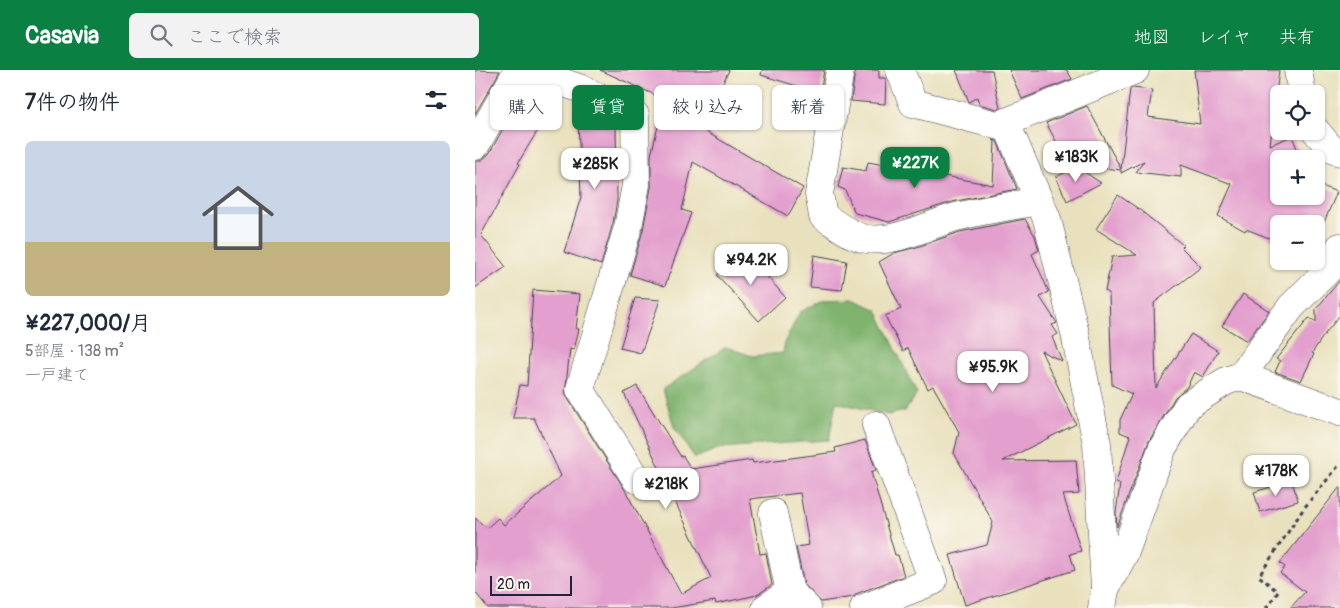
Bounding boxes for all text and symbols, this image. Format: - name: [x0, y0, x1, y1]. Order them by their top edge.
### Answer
- search box: [129, 13, 479, 58]
- text: Casavia: [25, 21, 99, 50]
- icon: search: [147, 21, 175, 49]
- text: ここで検索: [187, 25, 282, 49]
- text: 地図: [1134, 26, 1170, 49]
- text: レイヤ: [1198, 26, 1251, 49]
- text: 共有: [1279, 26, 1315, 49]
- chip: 購入: [490, 85, 562, 130]
- chip: 賃貸: [572, 85, 644, 130]
- chip: 絞り込み: [654, 85, 762, 130]
- chip: 新着: [772, 85, 844, 130]
- map controls: [1270, 85, 1325, 270]
- button: locate: [1270, 85, 1325, 140]
- icon: filters: [422, 86, 450, 114]
- text: 7件の物件: [25, 89, 120, 116]
- pin: ¥183K: [1041, 140, 1111, 183]
- pin: ¥227K: [880, 146, 950, 189]
- text: ¥183K: [1054, 147, 1098, 167]
- pin: ¥285K: [560, 148, 630, 190]
- button: +: [1270, 150, 1325, 205]
- text: ¥227K: [891, 153, 939, 173]
- text: ¥285K: [572, 154, 618, 174]
- icon: home: [193, 173, 283, 263]
- button: −: [1270, 215, 1325, 270]
- pin: ¥94.2K: [710, 244, 792, 286]
- text: ¥94.2K: [726, 250, 776, 270]
- text: ¥227,000/月: [25, 310, 151, 337]
- text: 5部屋 · 138 m²: [25, 341, 124, 361]
- pin: ¥95.9K: [952, 350, 1034, 393]
- text: ¥95.9K: [968, 357, 1018, 377]
- text: 一戸建て: [25, 365, 89, 385]
- pin: ¥178K: [1241, 454, 1311, 497]
- text: ¥178K: [1254, 461, 1298, 481]
- pin: ¥218K: [631, 468, 701, 510]
- text: ¥218K: [644, 474, 688, 494]
- scale bar: [490, 573, 573, 596]
- text: 20 m: [497, 576, 530, 593]

